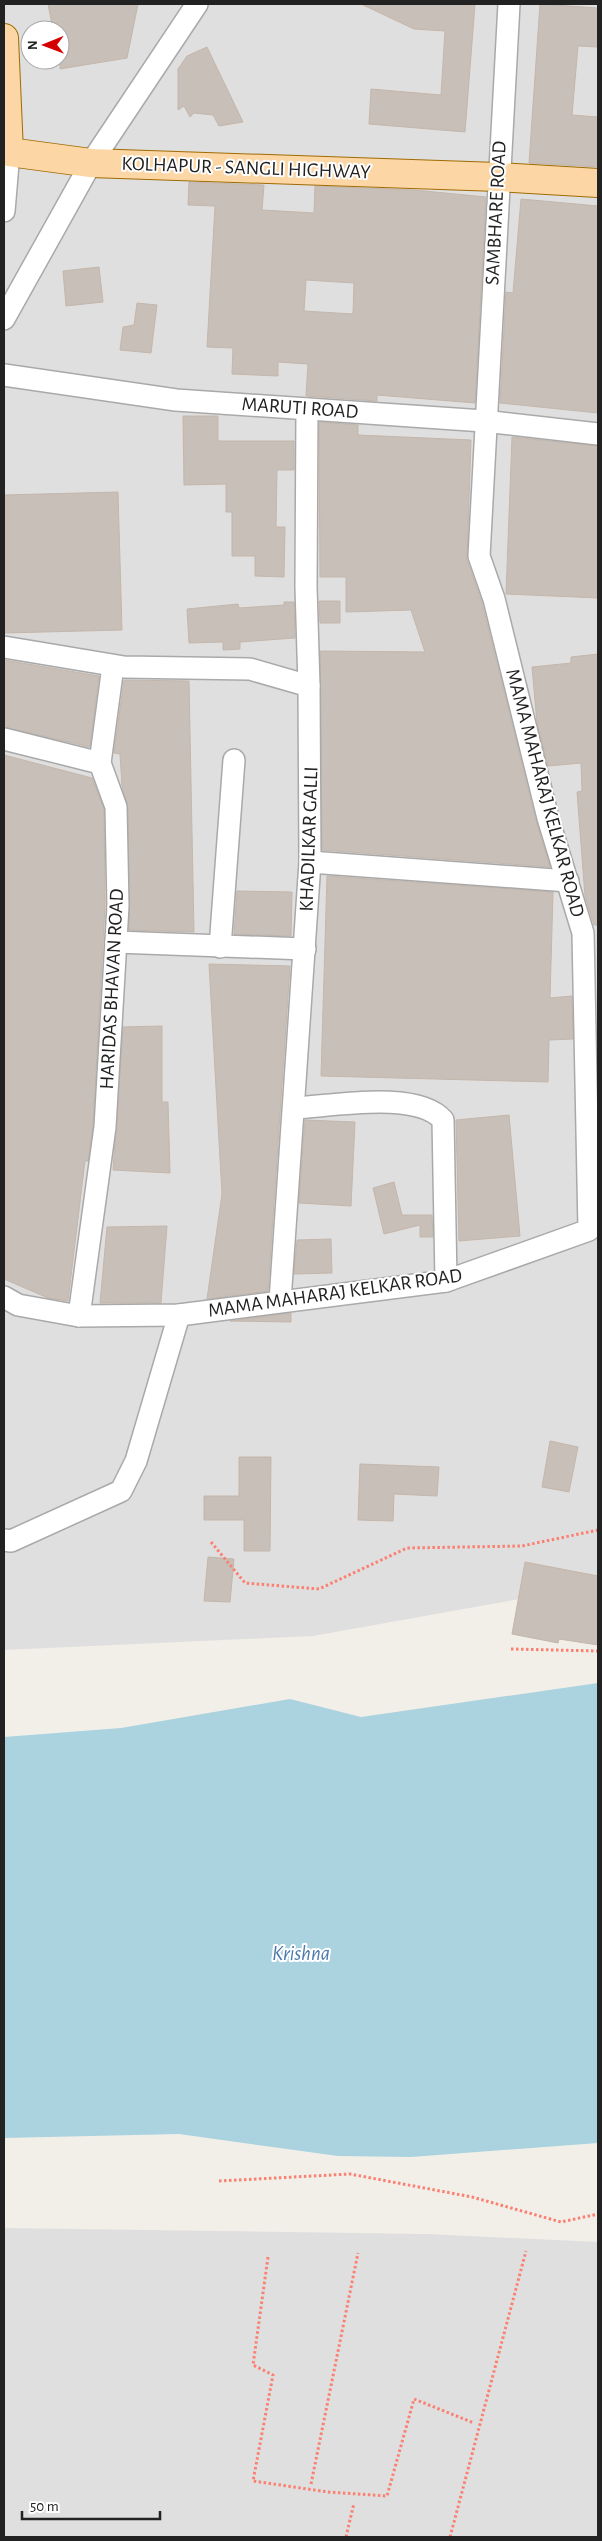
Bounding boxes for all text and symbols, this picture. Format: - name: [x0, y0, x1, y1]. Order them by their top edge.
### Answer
- north arrow: [20, 20, 70, 70]
- text: N: [26, 40, 40, 50]
- street label: SAMBHARE ROAD: [482, 140, 510, 286]
- street label: KOLHAPUR - SANGLI HIGHWAY: [121, 154, 371, 182]
- street label: MARUTI ROAD: [241, 394, 359, 422]
- street label: MAMA MAHARAJ KELKAR ROAD: [502, 667, 588, 919]
- street label: KHADILKAR GALLI: [296, 766, 322, 912]
- street label: HARIDAS BHAVAN ROAD: [97, 888, 127, 1090]
- street label: MAMA MAHARAJ KELKAR ROAD: [207, 1265, 463, 1321]
- water label: Krishna: [272, 1943, 330, 1964]
- scale bar: [22, 2488, 160, 2520]
- text: 50 m: [30, 2499, 59, 2514]

